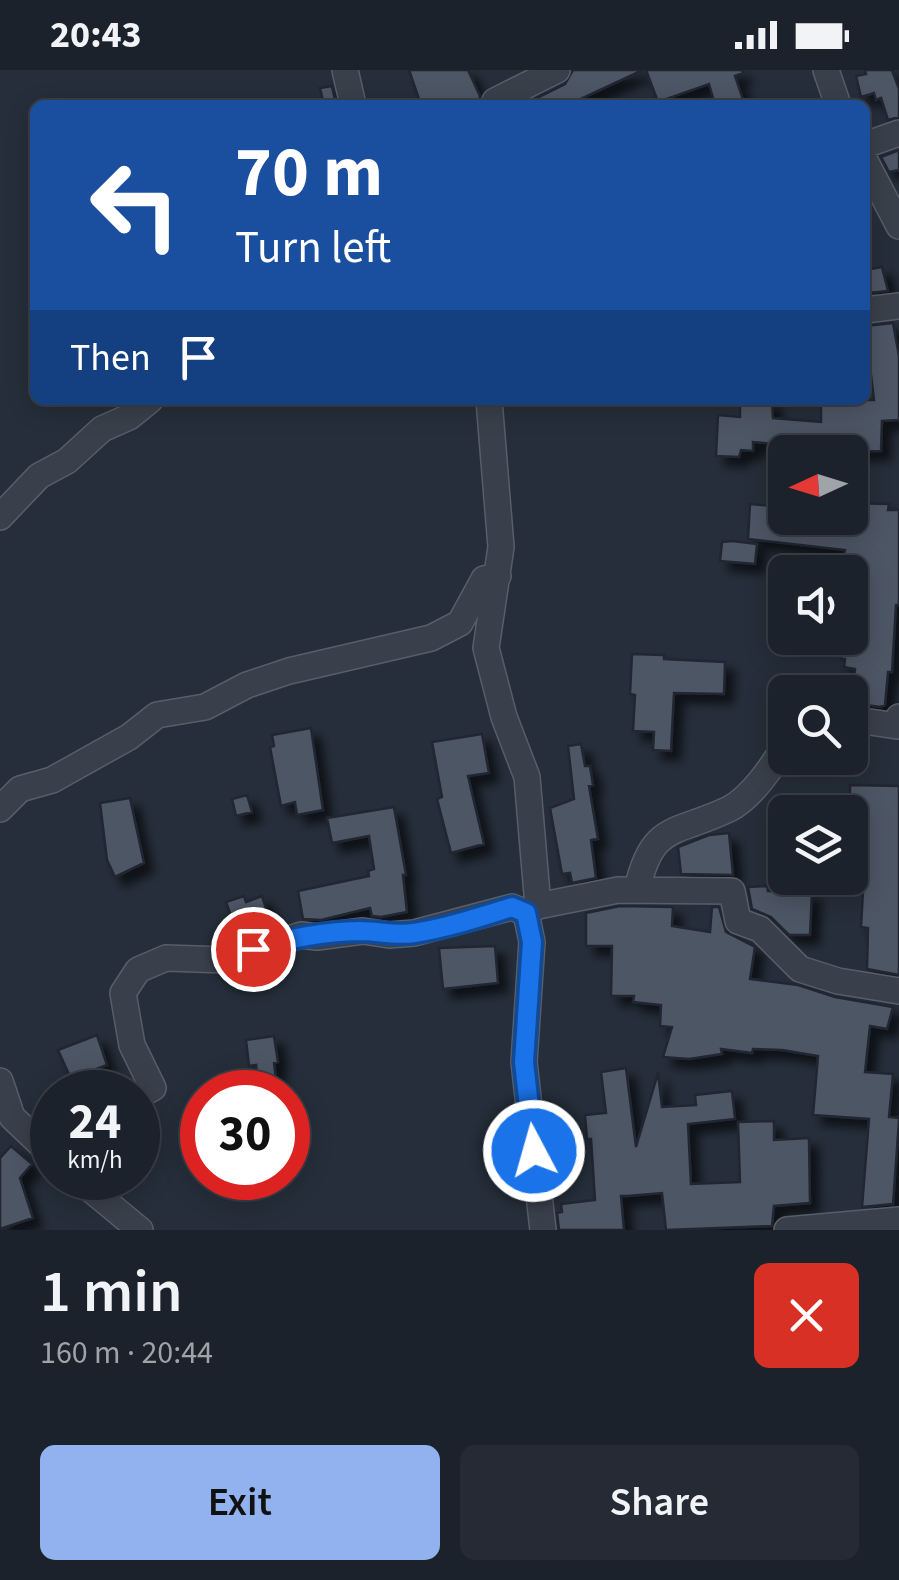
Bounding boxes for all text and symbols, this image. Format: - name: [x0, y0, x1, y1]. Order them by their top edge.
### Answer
- text: 20:43: [50, 8, 142, 62]
- text: 70 m: [235, 123, 383, 223]
- icon: left: [70, 140, 200, 270]
- text: Turn left: [235, 216, 391, 280]
- icon: arrive: [171, 330, 226, 385]
- text: Then: [70, 331, 151, 385]
- north arrow: [768, 435, 868, 535]
- map controls: [768, 435, 868, 895]
- button: sound: [768, 555, 868, 655]
- button: search: [768, 675, 868, 775]
- button: layers: [768, 795, 868, 895]
- pin: [211, 907, 296, 992]
- icon: arrive: [226, 922, 281, 977]
- speed limit sign: 30: [180, 1070, 310, 1200]
- text: 24: [69, 1087, 121, 1158]
- position arrow: [482, 1099, 586, 1203]
- text: km/h: [67, 1142, 123, 1178]
- text: 1 min: [40, 1250, 183, 1335]
- button: close: [754, 1263, 859, 1368]
- text: 160 m · 20:44: [40, 1330, 213, 1376]
- button: Exit: [40, 1445, 440, 1560]
- button: Share: [460, 1445, 859, 1560]

